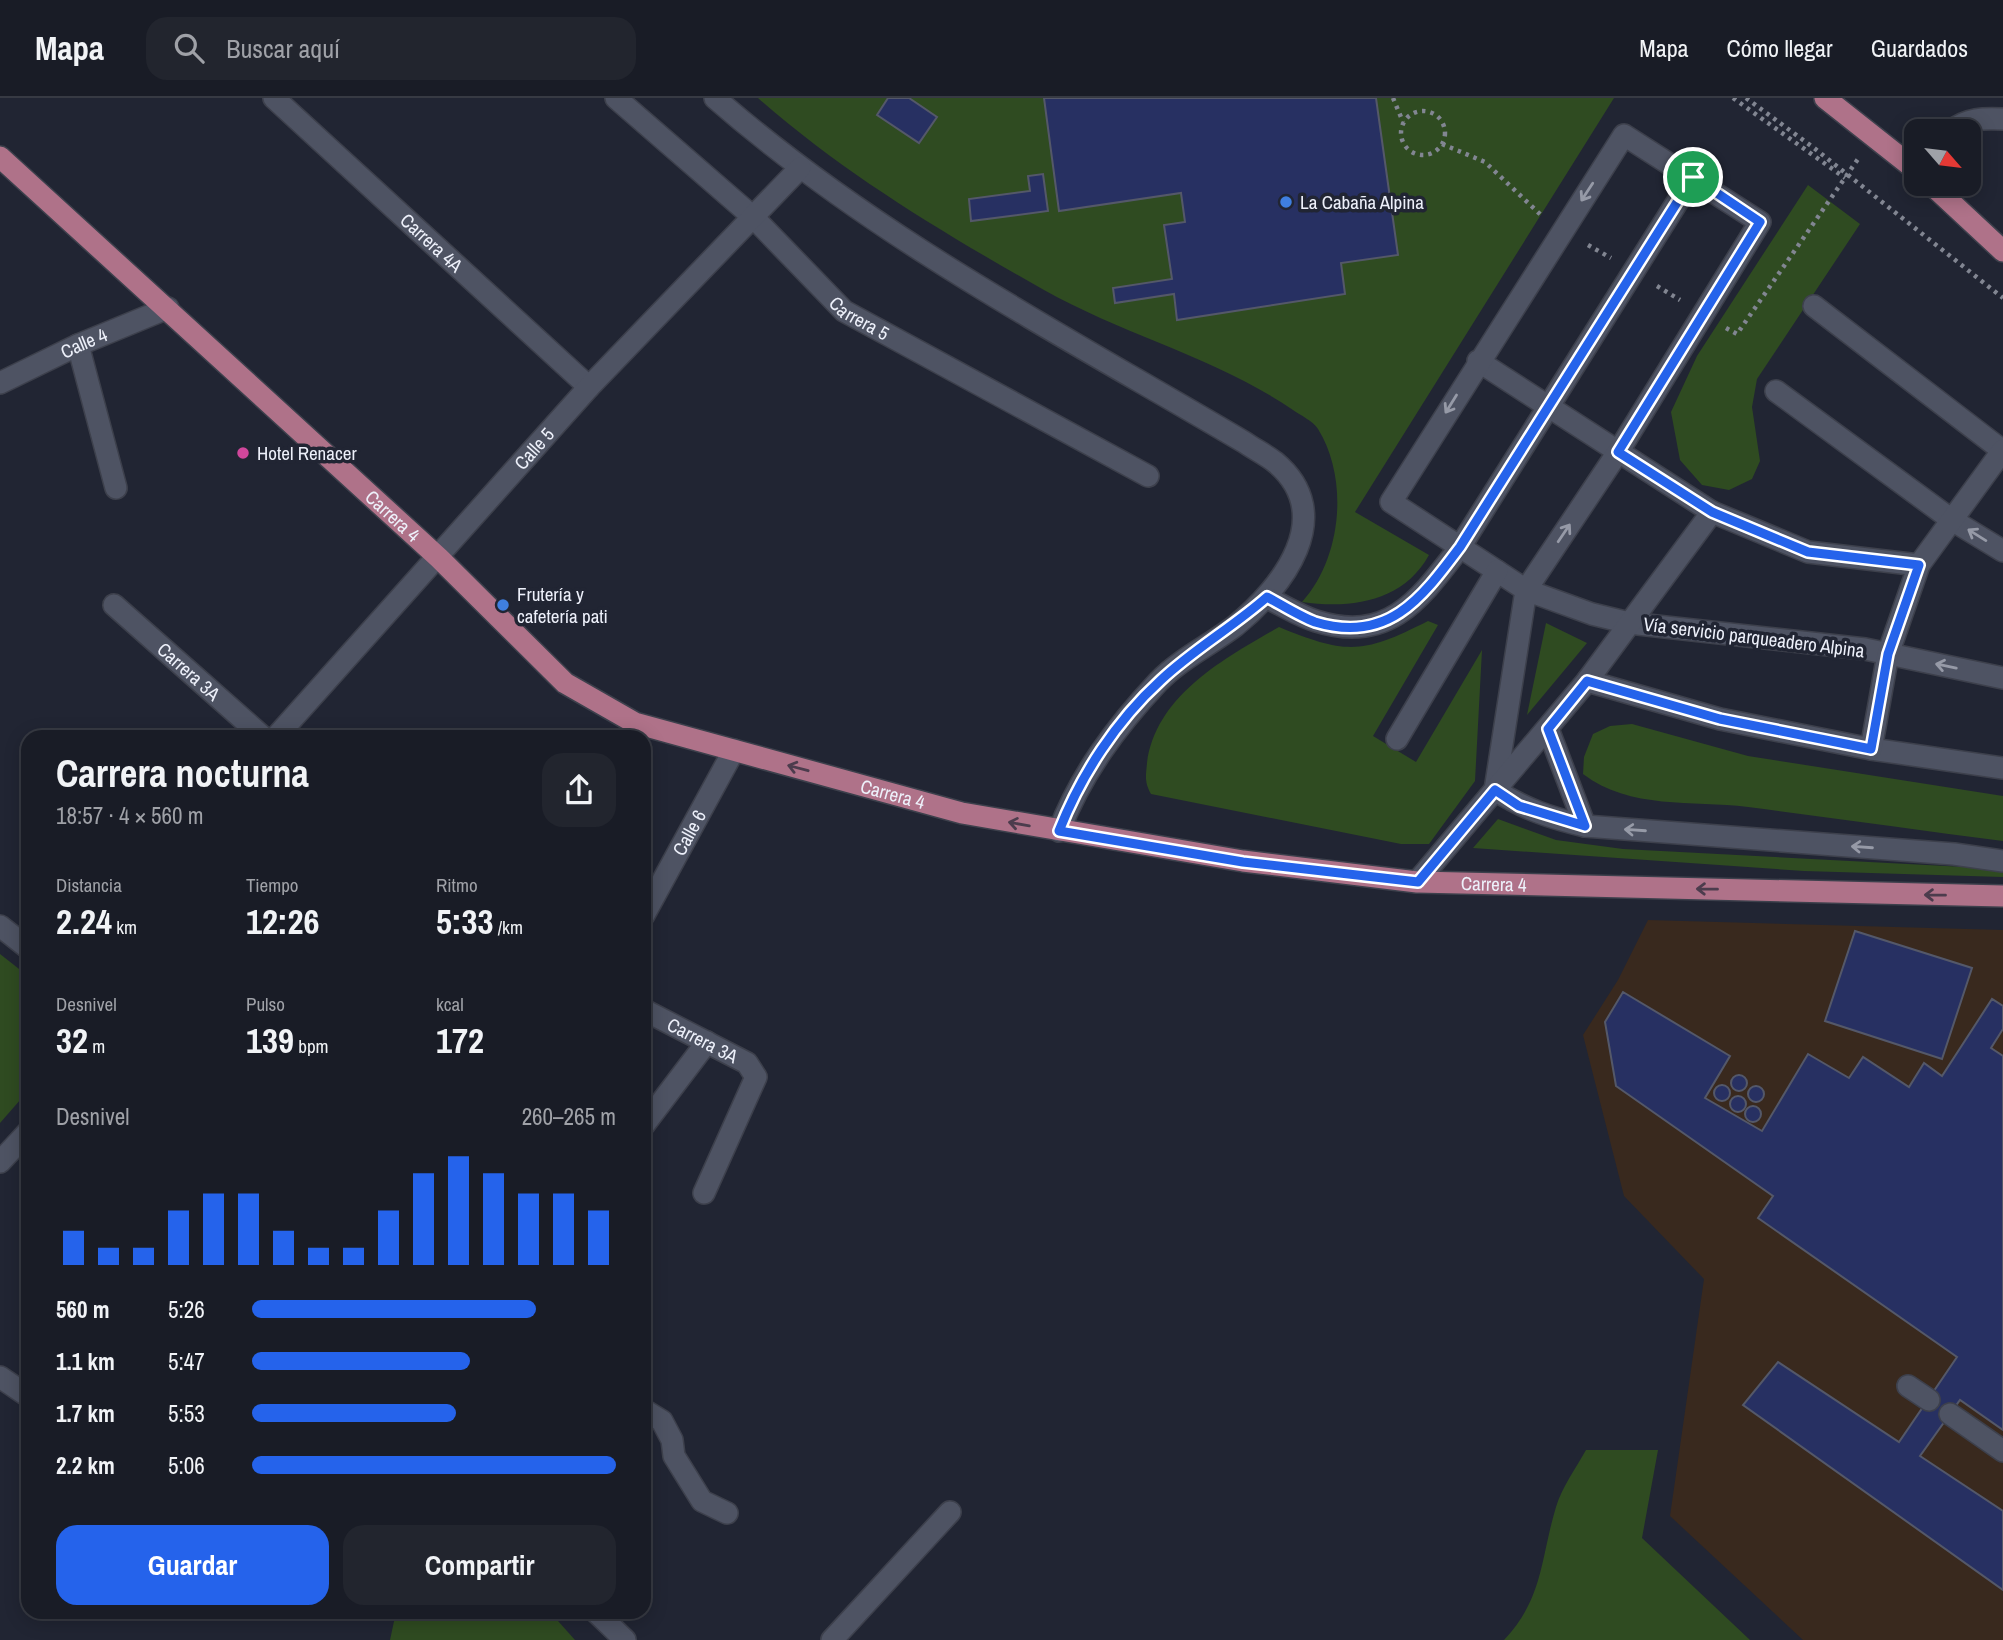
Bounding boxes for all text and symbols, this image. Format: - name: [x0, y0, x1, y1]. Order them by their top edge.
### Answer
- search box: [146, 17, 636, 80]
- text: Mapa: [35, 26, 104, 70]
- icon: search: [170, 29, 208, 67]
- text: Buscar aquí: [226, 31, 340, 66]
- text: Mapa: [1639, 32, 1689, 64]
- text: Cómo llegar: [1727, 32, 1833, 64]
- text: Guardados: [1871, 32, 1968, 64]
- north arrow: [1904, 119, 1981, 196]
- map controls: [1904, 119, 1981, 196]
- pin: [1663, 147, 1723, 207]
- icon: arrive: [1674, 158, 1712, 196]
- one-way arrow: [1580, 182, 1594, 201]
- place label: La Cabaña Alpina: [1300, 189, 1424, 215]
- marker: La Cabaña Alpina: [1278, 194, 1294, 210]
- street label: Carrera 4A: [395, 207, 469, 278]
- street label: Carrera 5: [823, 290, 894, 346]
- street label: Calle 4: [56, 321, 111, 365]
- one-way arrow: [1444, 394, 1458, 414]
- street label: Calle 5: [508, 422, 560, 475]
- place label: Hotel Renacer: [257, 440, 357, 466]
- marker: Hotel Renacer: [235, 445, 251, 461]
- street label: Carrera 4: [360, 484, 426, 548]
- one-way arrow: [1556, 524, 1571, 543]
- one-way arrow: [1968, 528, 1988, 542]
- place label: Frutería y cafetería pati: [517, 581, 608, 629]
- marker: Frutería y cafetería pati: [495, 597, 511, 613]
- street label: Vía servicio parqueadero Alpina: [1642, 611, 1866, 663]
- street label: Carrera 3A: [152, 636, 226, 707]
- one-way arrow: [1935, 659, 1958, 672]
- text: Carrera nocturna: [56, 748, 309, 799]
- button: share: [542, 753, 616, 827]
- one-way arrow: [788, 761, 810, 774]
- street label: Carrera 4: [858, 773, 928, 815]
- text: 18:57 · 4 × 560 m: [56, 800, 203, 831]
- street label: Calle 6: [666, 805, 712, 860]
- one-way arrow: [1008, 816, 1031, 830]
- one-way arrow: [1624, 823, 1647, 836]
- one-way arrow: [1851, 840, 1874, 853]
- street label: Carrera 4: [1461, 870, 1527, 898]
- text: Distancia: [56, 872, 122, 898]
- text: Tiempo: [246, 872, 298, 898]
- text: Ritmo: [436, 872, 478, 898]
- one-way arrow: [1696, 883, 1719, 896]
- one-way arrow: [1924, 888, 1947, 901]
- text: 2.24: [56, 898, 112, 945]
- text: 12:26: [246, 898, 319, 945]
- text: 5:33: [436, 898, 493, 945]
- text: km: [112, 914, 137, 940]
- text: /km: [493, 914, 523, 940]
- text: Desnivel: [56, 991, 117, 1017]
- text: Pulso: [246, 991, 285, 1017]
- text: kcal: [436, 991, 464, 1017]
- street label: Carrera 3A: [663, 1011, 743, 1069]
- text: 32: [56, 1017, 88, 1064]
- text: 139: [246, 1017, 294, 1064]
- text: 172: [436, 1017, 484, 1064]
- text: m: [88, 1033, 105, 1059]
- text: bpm: [294, 1033, 329, 1059]
- text: Desnivel: [56, 1101, 129, 1132]
- text: 260–265 m: [522, 1101, 616, 1132]
- text: 560 m: [56, 1294, 109, 1325]
- text: 5:26: [168, 1294, 205, 1325]
- text: 1.1 km: [56, 1346, 115, 1377]
- text: 5:47: [168, 1346, 205, 1377]
- text: 1.7 km: [56, 1398, 115, 1429]
- text: 5:53: [168, 1398, 205, 1429]
- text: 2.2 km: [56, 1450, 115, 1481]
- text: 5:06: [168, 1450, 205, 1481]
- button: Guardar: [56, 1525, 329, 1605]
- button: Compartir: [343, 1525, 616, 1605]

